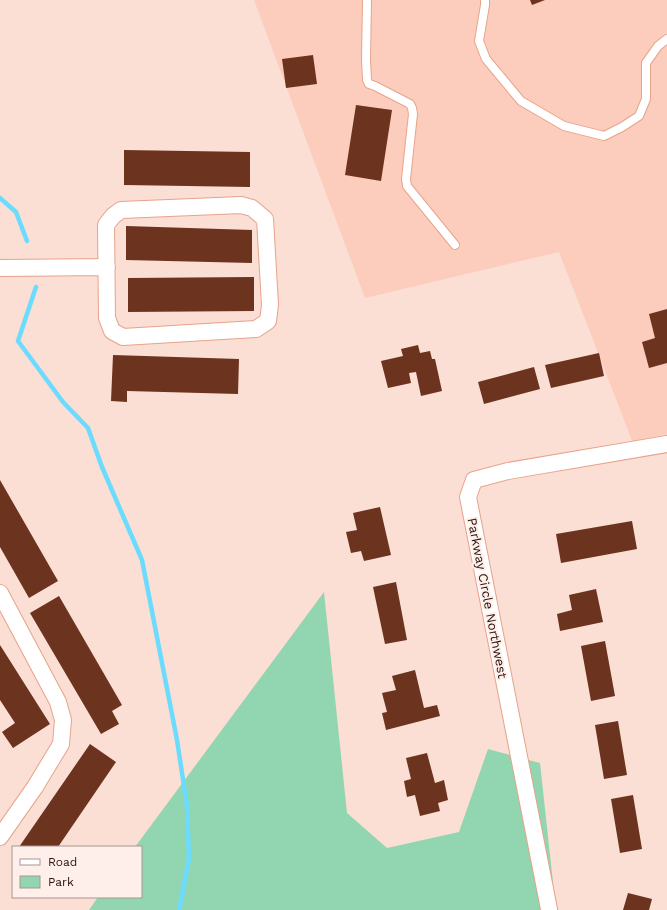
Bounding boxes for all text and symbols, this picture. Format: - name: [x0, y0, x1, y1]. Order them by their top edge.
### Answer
- street label: Parkway Circle Northwest: [465, 517, 511, 680]
- legend: [12, 846, 142, 898]
- text: Road: [48, 855, 77, 869]
- text: Park: [48, 875, 74, 889]

